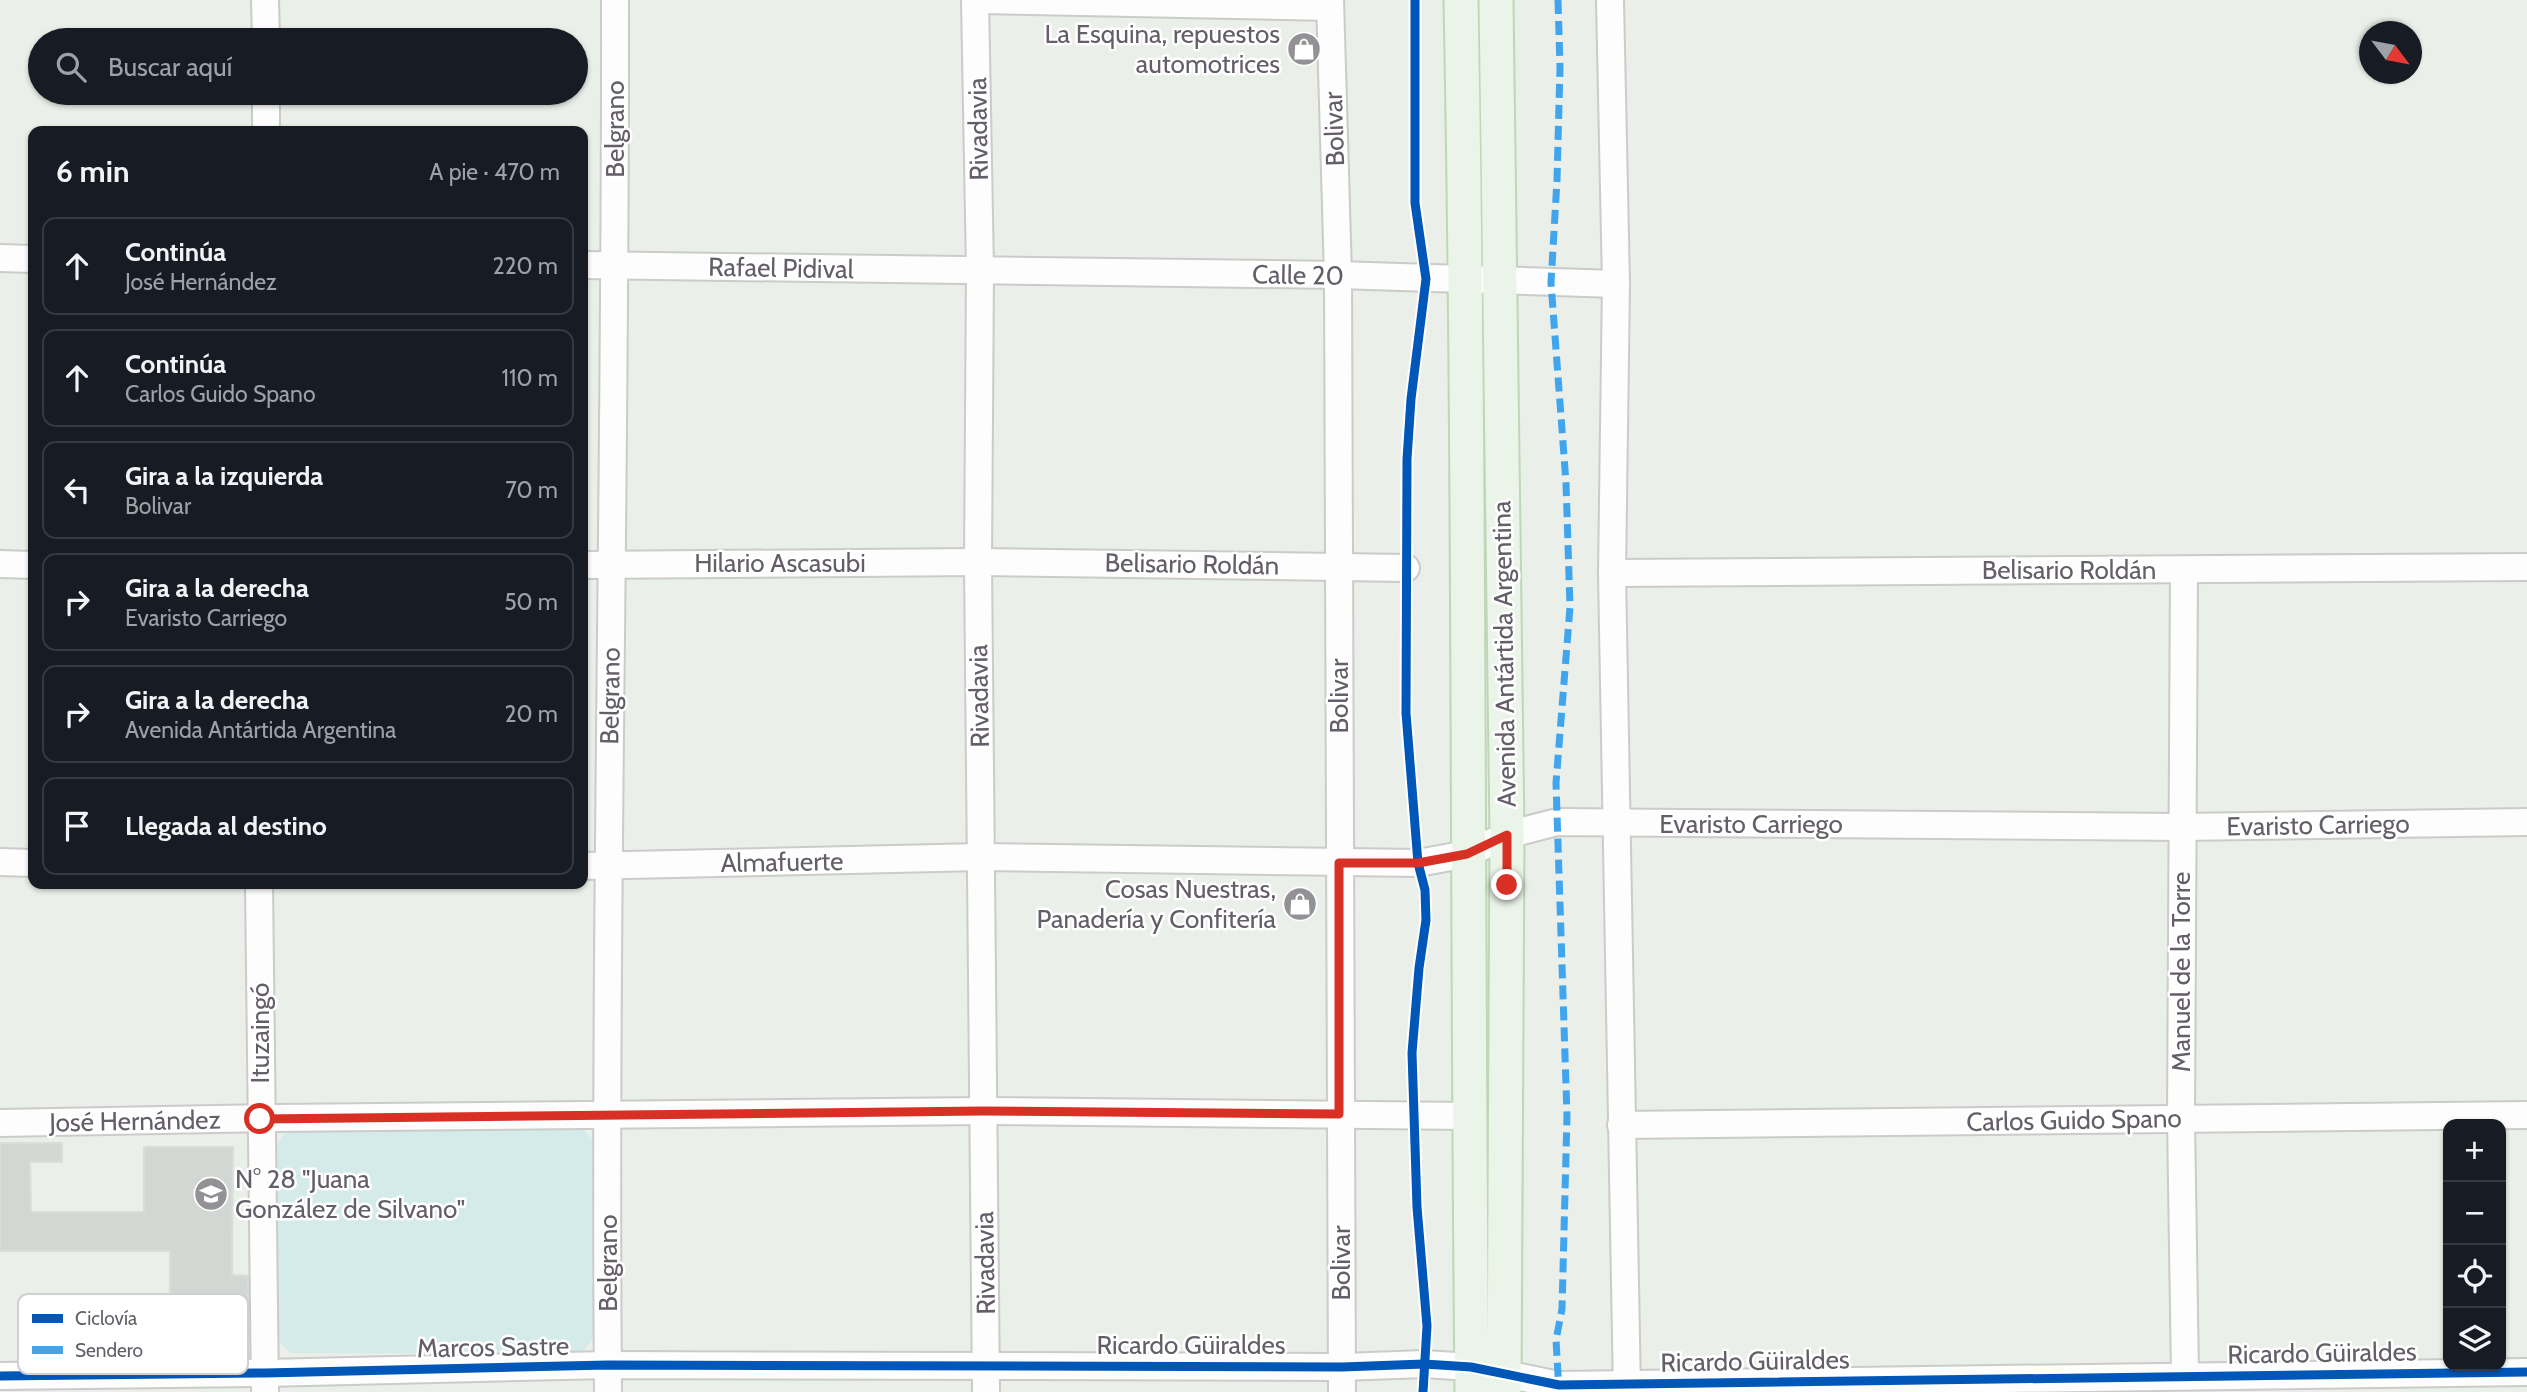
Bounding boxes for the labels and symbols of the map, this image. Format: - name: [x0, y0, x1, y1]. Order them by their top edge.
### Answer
- place label: La Esquina, repuestos automotrices: [1044, 18, 1280, 80]
- north arrow: [2359, 21, 2422, 84]
- shop icon: La Esquina, repuestos automotrices: [1285, 30, 1323, 68]
- street label: Rivadavia: [961, 77, 995, 181]
- street label: Belgrano: [599, 80, 631, 178]
- street label: Bolivar: [1317, 90, 1351, 167]
- street label: Rafael Pidival: [708, 251, 854, 285]
- street label: Calle 20: [1252, 258, 1344, 292]
- street label: Avenida Antártida Argentina: [1485, 500, 1523, 808]
- street label: Belisario Roldán: [1104, 546, 1280, 582]
- street label: Hilario Ascasubi: [694, 547, 866, 579]
- street label: Belisario Roldán: [1982, 554, 2156, 586]
- street label: Rivadavia: [962, 644, 996, 748]
- street label: Belgrano: [593, 647, 627, 745]
- street label: Bolivar: [1323, 658, 1355, 733]
- street label: Evaristo Carriego: [2226, 807, 2410, 843]
- street label: Evaristo Carriego: [1659, 808, 1843, 840]
- street label: Almafuerte: [720, 845, 844, 879]
- route end: [1491, 869, 1522, 900]
- street label: Manuel de la Torre: [2165, 872, 2197, 1072]
- place label: Cosas Nuestras, Panadería y Confitería: [1037, 873, 1277, 935]
- shop icon: Cosas Nuestras, Panadería y Confitería: [1281, 885, 1319, 923]
- street label: Ituzaingó: [244, 983, 276, 1083]
- street label: Carlos Guido Spano: [1966, 1102, 2182, 1138]
- route start: [244, 1103, 275, 1134]
- street label: José Hernández: [48, 1104, 221, 1139]
- place label: N° 28 "Juana González de Silvano": [235, 1163, 465, 1225]
- school or university icon: N° 28 "Juana González de Silvano": [192, 1175, 230, 1213]
- street label: Rivadavia: [968, 1211, 1002, 1315]
- street label: Belgrano: [592, 1214, 624, 1312]
- street label: Bolivar: [1325, 1225, 1357, 1300]
- legend: [18, 1294, 248, 1374]
- text: Ciclovía: [75, 1307, 137, 1330]
- street label: Ricardo Güiraldes: [1096, 1329, 1286, 1361]
- street label: Marcos Sastre: [417, 1330, 569, 1364]
- street label: Ricardo Güiraldes: [2227, 1335, 2417, 1371]
- text: Sendero: [75, 1339, 143, 1362]
- street label: Ricardo Güiraldes: [1660, 1343, 1850, 1379]

